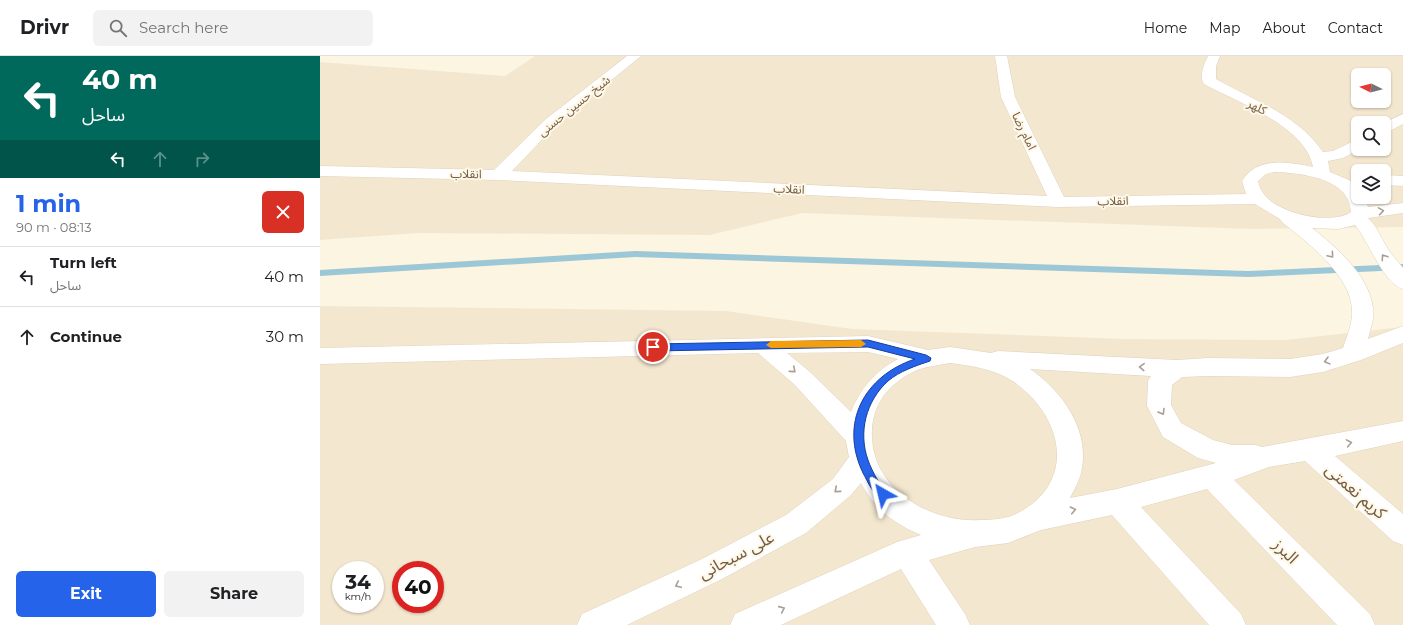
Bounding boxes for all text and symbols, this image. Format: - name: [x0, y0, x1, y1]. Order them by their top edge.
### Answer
- search box: [93, 10, 373, 46]
- text: Drivr: [20, 16, 69, 39]
- icon: search: [107, 17, 129, 39]
- text: Search here: [139, 18, 228, 37]
- text: Home: [1144, 19, 1187, 37]
- text: Map: [1209, 19, 1240, 37]
- text: About: [1262, 19, 1306, 37]
- text: Contact: [1328, 19, 1383, 37]
- text: 40 m: [82, 62, 158, 96]
- north arrow: [1351, 68, 1391, 108]
- map controls: [1351, 68, 1391, 204]
- icon: left: [16, 72, 68, 124]
- street label: شیخ حسین حسنی: [535, 72, 614, 141]
- street label: کلهر: [1244, 95, 1270, 118]
- text: ساحل: [82, 104, 125, 126]
- street label: امام رضا: [1007, 110, 1040, 153]
- button: search: [1351, 116, 1391, 156]
- icon: left: [107, 148, 129, 170]
- icon: ahead: [149, 148, 171, 170]
- icon: right: [191, 148, 213, 170]
- button: layers: [1351, 164, 1391, 204]
- street label: انقلاب: [450, 166, 482, 182]
- street label: انقلاب: [773, 180, 805, 197]
- text: 1 min: [16, 189, 81, 218]
- button: close: [262, 191, 304, 233]
- street label: انقلاب: [1097, 193, 1129, 209]
- one-way arrow: [1378, 207, 1385, 216]
- text: 90 m · 08:13: [16, 219, 92, 235]
- one-way arrow: [1326, 250, 1333, 257]
- text: Turn left: [50, 253, 117, 272]
- one-way arrow: [1381, 254, 1389, 261]
- icon: left: [16, 266, 38, 288]
- text: 40 m: [264, 267, 304, 286]
- text: ساحل: [50, 277, 81, 293]
- icon: ahead: [16, 326, 38, 348]
- text: Continue: [50, 327, 122, 346]
- text: 30 m: [266, 327, 304, 346]
- pin: [636, 330, 670, 364]
- icon: arrive: [642, 336, 664, 358]
- one-way arrow: [1324, 357, 1330, 365]
- one-way arrow: [1139, 363, 1145, 372]
- one-way arrow: [788, 365, 796, 373]
- one-way arrow: [1158, 408, 1165, 415]
- one-way arrow: [1346, 439, 1352, 448]
- street label: کریم نعمتی: [1319, 459, 1391, 526]
- position arrow: [862, 473, 904, 515]
- one-way arrow: [835, 485, 842, 492]
- one-way arrow: [1070, 506, 1077, 515]
- street label: علی سبحانی: [695, 527, 778, 584]
- street label: البرز: [1269, 534, 1303, 568]
- speed limit sign: 40: [392, 561, 444, 613]
- text: 34: [345, 570, 371, 594]
- button: Exit: [16, 571, 156, 617]
- button: Share: [164, 571, 304, 617]
- one-way arrow: [675, 580, 683, 588]
- text: km/h: [345, 590, 371, 603]
- one-way arrow: [777, 606, 785, 614]

